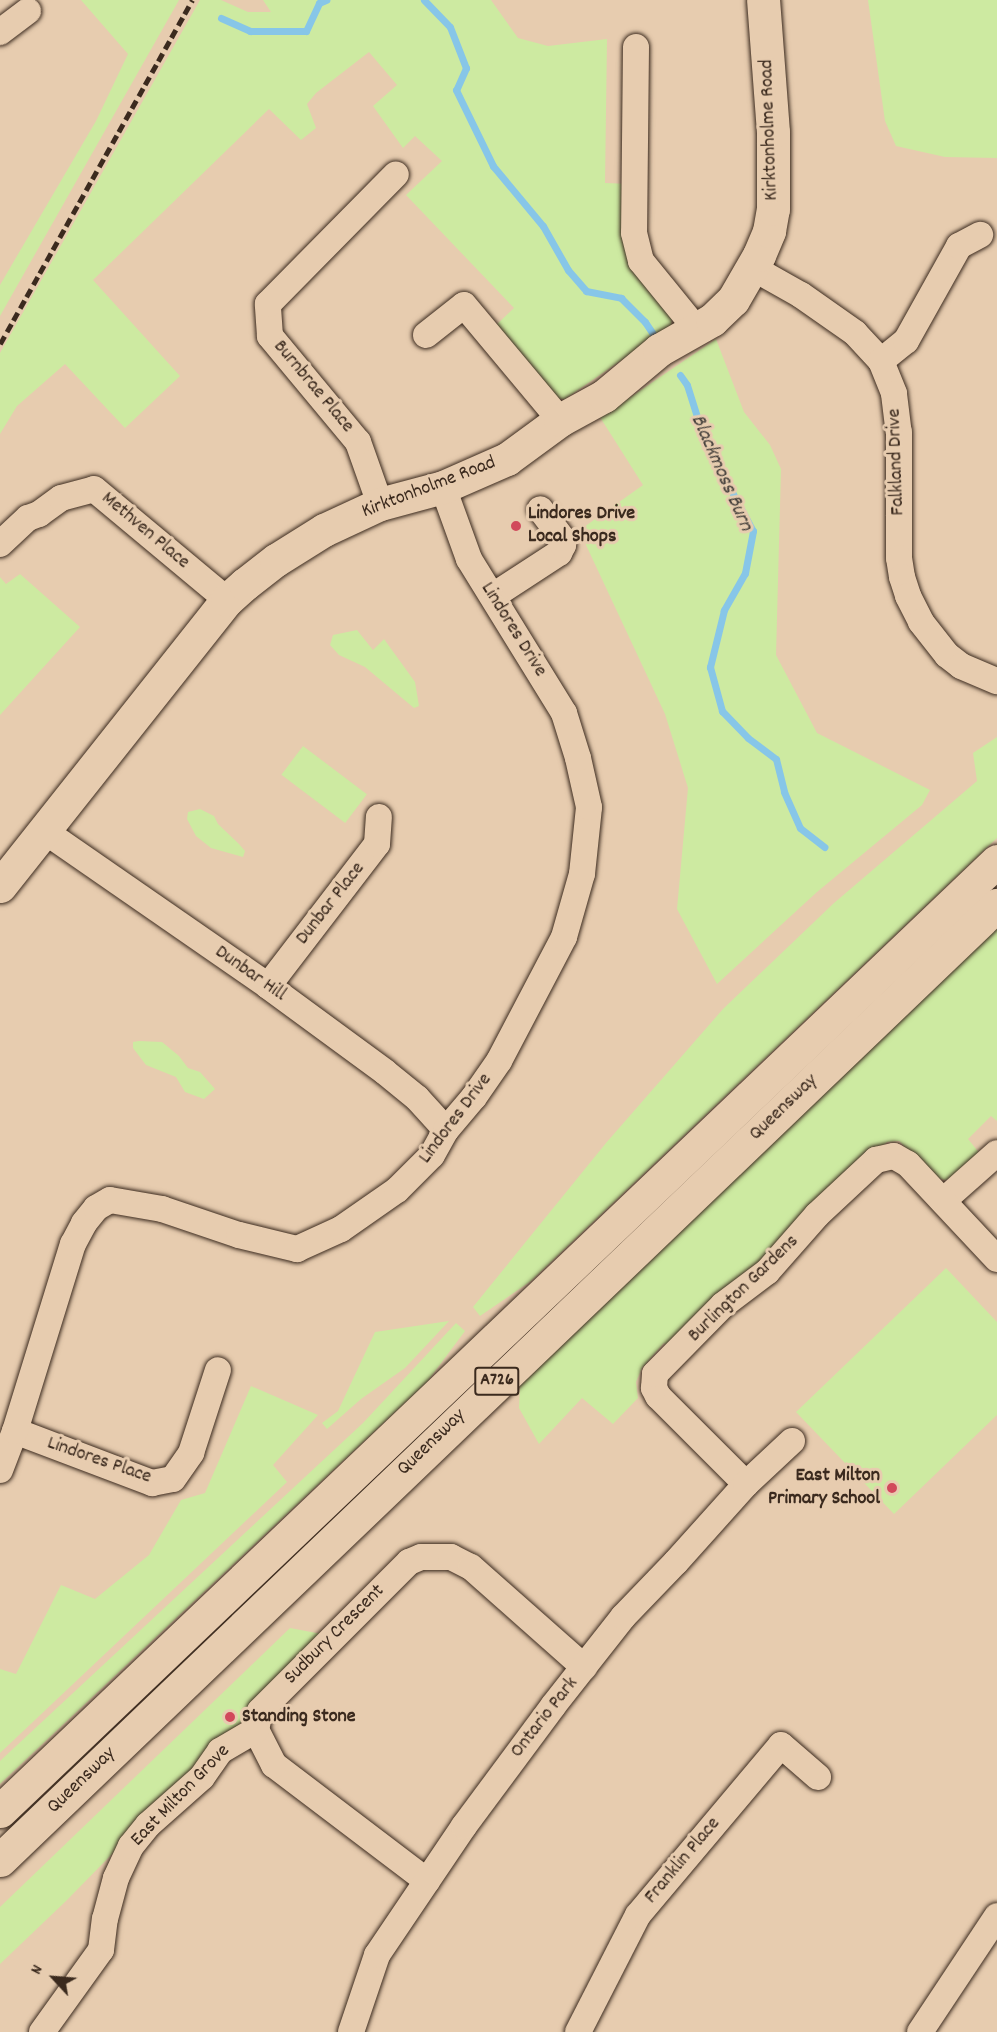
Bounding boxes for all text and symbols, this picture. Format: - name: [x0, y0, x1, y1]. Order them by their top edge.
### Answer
- street label: Kirktonholme Road: [756, 59, 784, 201]
- street label: Burnbrae Place: [267, 336, 359, 438]
- street label: Falkland Drive: [883, 408, 911, 516]
- water label: Blackmoss Burn: [684, 411, 758, 535]
- street label: Kirktonholme Road: [359, 451, 499, 525]
- street label: Methven Place: [96, 487, 194, 575]
- place label: Lindores Drive Local Shops: [528, 502, 635, 549]
- marker: Lindores Drive Local Shops: [509, 519, 523, 533]
- street label: Lindores Drive: [474, 578, 552, 682]
- street label: Dunbar Place: [291, 858, 371, 950]
- street label: Dunbar Hill: [210, 941, 290, 1007]
- street label: Lindores Drive: [414, 1069, 498, 1169]
- street label: Queensway: [745, 1070, 823, 1146]
- street label: Burlington Gardens: [684, 1230, 804, 1348]
- road number: A726: [473, 1366, 521, 1396]
- street label: Queensway: [393, 1405, 471, 1481]
- street label: Lindores Place: [44, 1432, 154, 1490]
- place label: East Milton Primary School: [768, 1464, 880, 1511]
- marker: East Milton Primary School: [885, 1481, 899, 1495]
- street label: Sudbury Crescent: [280, 1580, 390, 1690]
- street label: Ontario Park: [506, 1673, 584, 1763]
- place label: Standing Stone: [242, 1705, 356, 1729]
- marker: Standing Stone: [223, 1710, 237, 1724]
- street label: East Milton Grove: [126, 1740, 236, 1852]
- street label: Queensway: [43, 1743, 121, 1819]
- street label: Franklin Place: [640, 1813, 726, 1909]
- north arrow: [24, 1948, 84, 2008]
- text: N: [25, 1961, 49, 1978]

